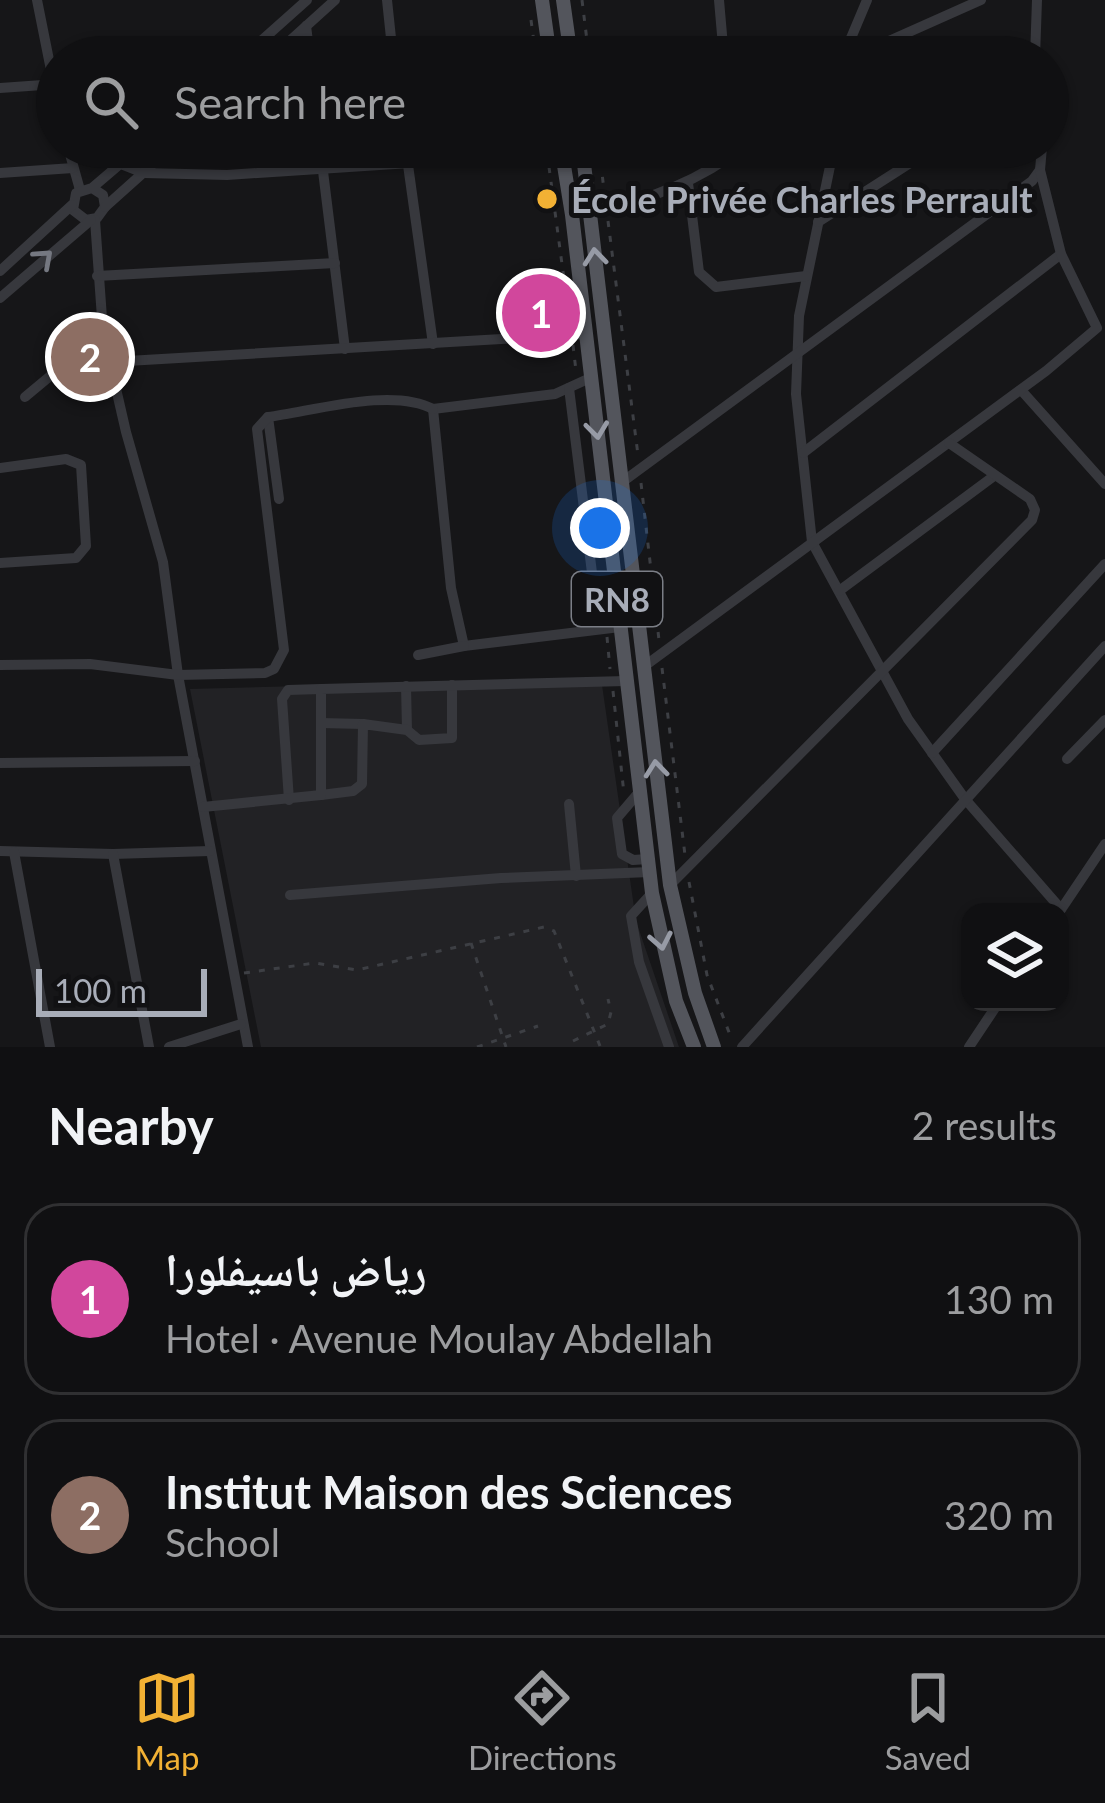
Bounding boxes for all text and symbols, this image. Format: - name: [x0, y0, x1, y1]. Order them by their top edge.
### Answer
- search box: [36, 36, 1069, 168]
- icon: search: [78, 69, 144, 135]
- text: Search here: [174, 75, 406, 129]
- place label: École Privée Charles Perrault: [571, 177, 1033, 221]
- marker: École Privée Charles Perrault: [534, 186, 560, 212]
- one-way arrow: [583, 247, 608, 266]
- one-way arrow: [31, 251, 52, 272]
- pin: 1: [502, 268, 580, 358]
- pin: 2: [51, 312, 129, 402]
- one-way arrow: [583, 420, 609, 439]
- your location: [570, 498, 630, 558]
- road number: RN8: [572, 572, 662, 626]
- one-way arrow: [644, 759, 670, 779]
- map controls: [961, 903, 1069, 1011]
- button: layers: [961, 903, 1069, 1011]
- one-way arrow: [648, 931, 673, 951]
- scale bar: [36, 963, 207, 1016]
- text: 100 m: [54, 970, 147, 1010]
- text: Nearby: [48, 1095, 214, 1156]
- text: 2 results: [912, 1102, 1057, 1148]
- text: رياض باسيفلورا: [165, 1242, 427, 1296]
- text: 1: [79, 1276, 101, 1322]
- text: 130 m: [944, 1276, 1054, 1322]
- text: Hotel · Avenue Moulay Abdellah: [165, 1315, 713, 1361]
- text: Institut Maison des Sciences: [165, 1465, 733, 1519]
- text: 2: [79, 1492, 101, 1538]
- text: 320 m: [944, 1492, 1054, 1538]
- text: School: [165, 1519, 280, 1565]
- tab: Map: [134, 1665, 200, 1777]
- tab: Directions: [468, 1665, 617, 1777]
- tab: Saved: [885, 1665, 971, 1777]

